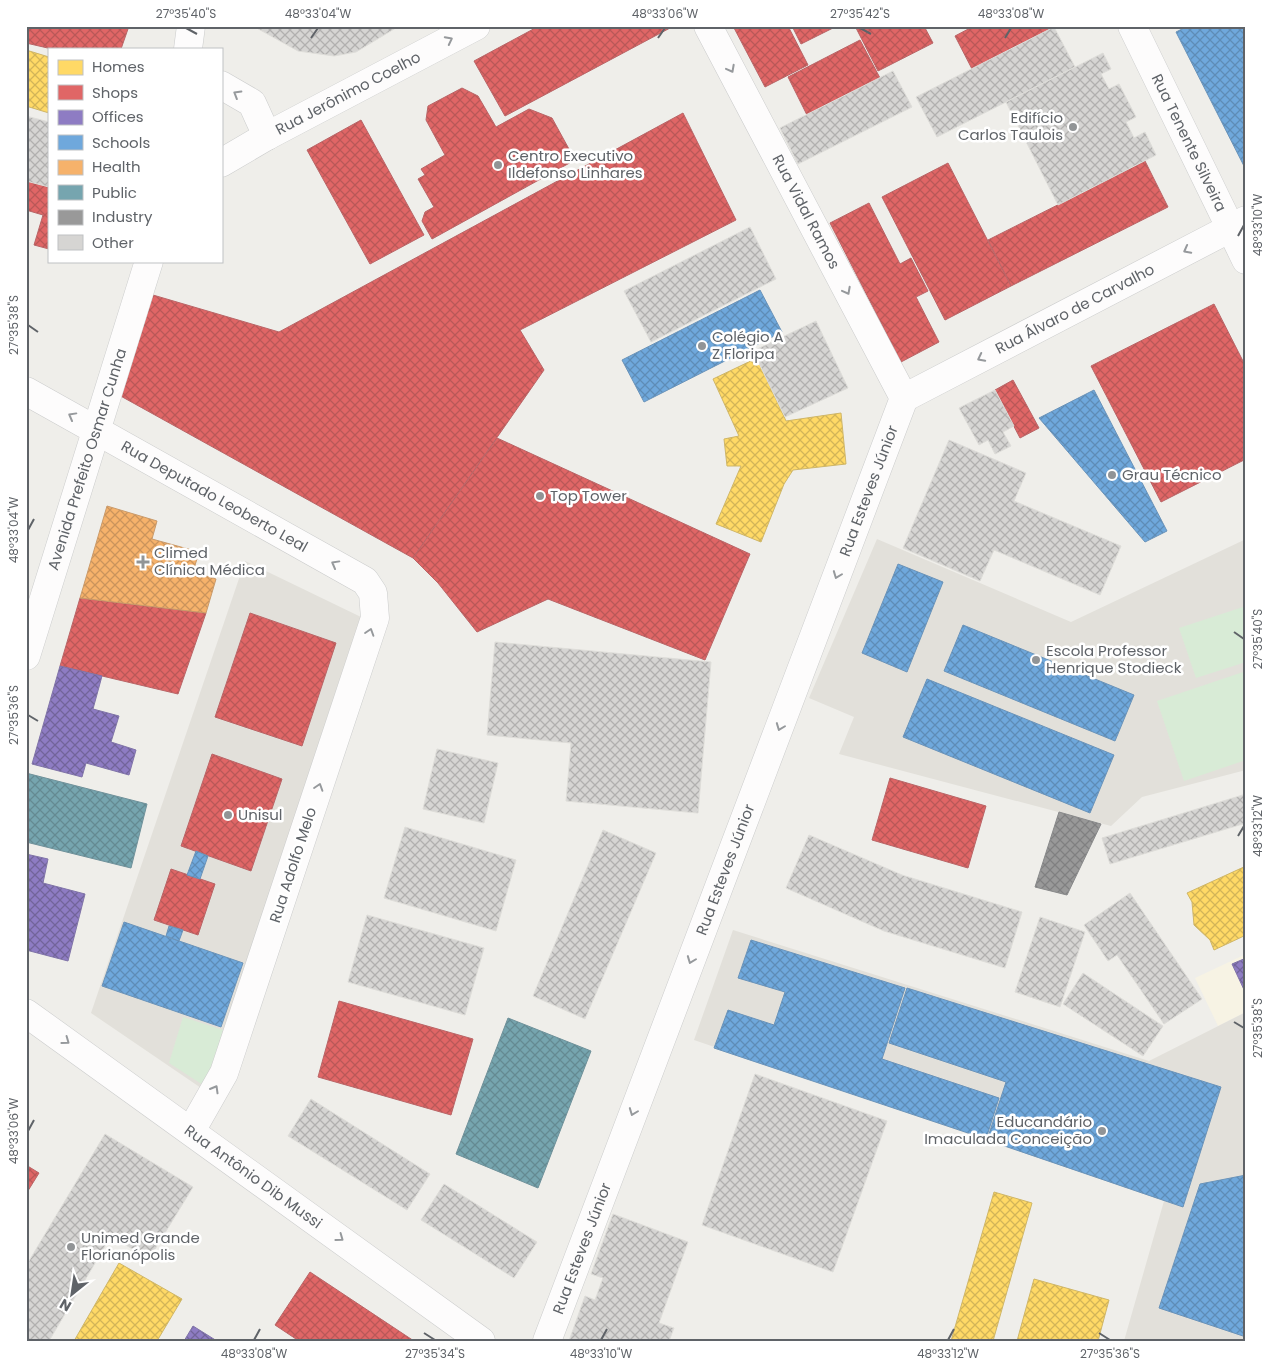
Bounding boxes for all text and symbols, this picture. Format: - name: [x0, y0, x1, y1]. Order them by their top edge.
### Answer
- text: 27°35'40"S: [156, 5, 216, 22]
- text: 48°33'04"W: [285, 5, 351, 22]
- text: 48°33'06"W: [632, 5, 699, 22]
- text: 27°35'42"S: [830, 5, 890, 22]
- text: 48°33'08"W: [978, 5, 1044, 22]
- one-way arrow: [444, 36, 453, 46]
- street label: Rua Jerônimo Coelho: [272, 46, 424, 140]
- legend: [48, 48, 222, 262]
- text: Homes: [92, 56, 145, 77]
- one-way arrow: [725, 64, 735, 73]
- street label: Rua Tenente Silveira: [1147, 70, 1232, 215]
- text: Shops: [92, 82, 138, 103]
- one-way arrow: [233, 91, 242, 101]
- text: Offices: [92, 106, 144, 127]
- place label: Edifício Carlos Taulois: [958, 107, 1063, 145]
- marker: Edifício Carlos Taulois: [1067, 121, 1079, 133]
- text: Schools: [92, 132, 150, 153]
- place label: Centro Executivo Ildefonso Linhares: [508, 145, 643, 183]
- street label: Rua Vidal Ramos: [767, 151, 845, 273]
- text: Health: [92, 156, 141, 177]
- marker: Centro Executivo Ildefonso Linhares: [492, 159, 504, 171]
- text: Public: [92, 182, 137, 203]
- text: 48°33'10"W: [1249, 193, 1266, 256]
- text: Industry: [92, 206, 153, 227]
- text: Other: [92, 232, 134, 253]
- one-way arrow: [1183, 244, 1192, 254]
- street label: Rua Álvaro de Carvalho: [991, 258, 1158, 359]
- one-way arrow: [841, 285, 851, 294]
- text: 27°35'38"S: [5, 295, 22, 355]
- place label: Colégio A Z Floripa: [712, 326, 784, 364]
- marker: Colégio A Z Floripa: [696, 340, 708, 352]
- street label: Avenida Prefeito Osmar Cunha: [42, 346, 131, 573]
- one-way arrow: [977, 352, 986, 362]
- one-way arrow: [68, 412, 77, 422]
- street label: Rua Esteves Júnior: [834, 422, 903, 559]
- street label: Rua Deputado Leoberto Leal: [117, 435, 312, 557]
- place label: Grau Técnico: [1122, 464, 1222, 485]
- marker: Grau Técnico: [1106, 469, 1118, 481]
- place label: Top Tower: [550, 485, 627, 506]
- marker: Top Tower: [534, 490, 546, 502]
- text: 48°33'04"W: [5, 497, 22, 563]
- place label: Climed Clínica Médica: [154, 542, 265, 580]
- marker: Climed Clínica Médica: [136, 555, 150, 569]
- one-way arrow: [331, 561, 340, 571]
- one-way arrow: [833, 570, 843, 579]
- text: 27°35'40"S: [1249, 609, 1266, 669]
- one-way arrow: [365, 629, 375, 637]
- place label: Escola Professor Henrique Stodieck: [1046, 640, 1182, 678]
- marker: Escola Professor Henrique Stodieck: [1030, 654, 1042, 666]
- text: 27°35'36"S: [5, 685, 22, 745]
- one-way arrow: [776, 722, 786, 731]
- one-way arrow: [313, 783, 323, 791]
- text: 48°33'12"W: [1249, 795, 1266, 857]
- street label: Rua Esteves Júnior: [691, 800, 760, 938]
- place label: Unisul: [238, 804, 283, 825]
- street label: Rua Adolfo Melo: [264, 804, 321, 925]
- marker: Unisul: [222, 809, 234, 821]
- one-way arrow: [687, 956, 697, 964]
- text: 27°35'38"S: [1249, 998, 1266, 1058]
- one-way arrow: [60, 1035, 70, 1044]
- one-way arrow: [209, 1085, 219, 1094]
- text: 48°33'06"W: [5, 1097, 22, 1164]
- one-way arrow: [629, 1108, 639, 1116]
- place label: Educandário Imaculada Conceição: [924, 1111, 1092, 1149]
- street label: Rua Antônio Dib Mussi: [180, 1120, 327, 1233]
- marker: Educandário Imaculada Conceição: [1096, 1125, 1108, 1137]
- street label: Rua Esteves Júnior: [547, 1179, 616, 1317]
- place label: Unimed Grande Florianópolis: [81, 1227, 200, 1265]
- one-way arrow: [334, 1232, 343, 1242]
- marker: Unimed Grande Florianópolis: [65, 1241, 77, 1253]
- north arrow: [48, 1270, 98, 1320]
- text: N: [56, 1294, 75, 1317]
- text: 48°33'08"W: [221, 1345, 287, 1362]
- text: 27°35'34"S: [405, 1345, 465, 1362]
- text: 48°33'10"W: [570, 1345, 633, 1362]
- text: 48°33'12"W: [917, 1345, 979, 1362]
- text: 27°35'36"S: [1080, 1345, 1140, 1362]

